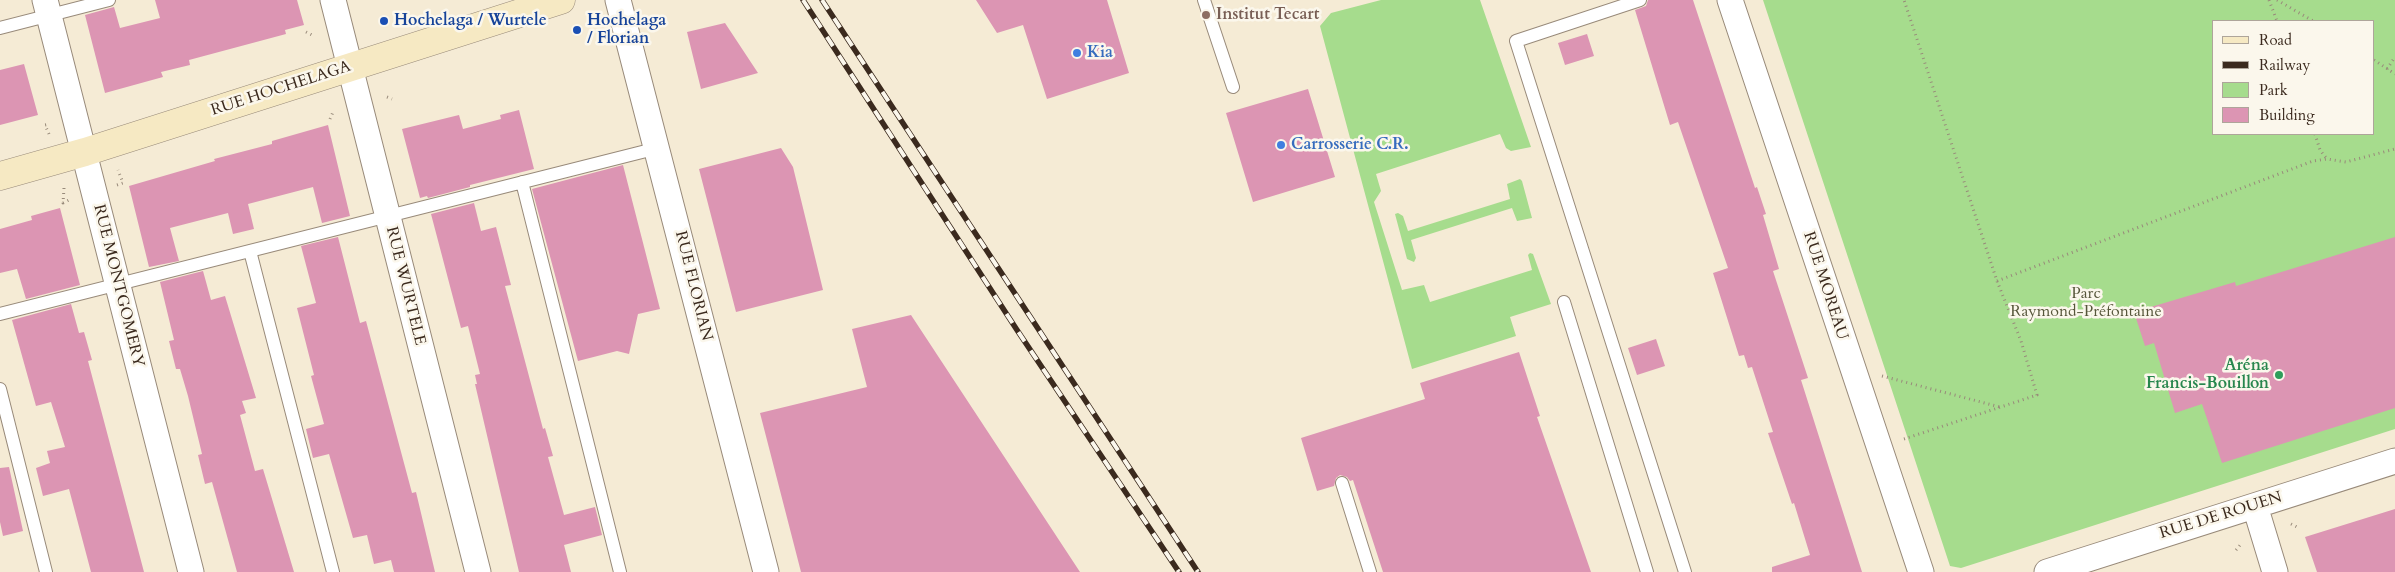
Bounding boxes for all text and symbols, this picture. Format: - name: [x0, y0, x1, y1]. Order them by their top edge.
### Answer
- place label: Institut Tecart: [1216, 5, 1319, 25]
- marker: Institut Tecart: [1200, 9, 1212, 21]
- place label: Hochelaga / Wurtele: [394, 11, 547, 31]
- place label: Hochelaga / Florian: [587, 11, 666, 49]
- marker: Hochelaga / Wurtele: [378, 15, 390, 27]
- legend: [2212, 20, 2375, 135]
- marker: Hochelaga / Florian: [571, 24, 583, 36]
- text: Road: [2259, 30, 2292, 50]
- place label: Kia: [1087, 43, 1113, 63]
- marker: Kia: [1071, 47, 1083, 59]
- text: Railway: [2259, 55, 2310, 75]
- street label: RUE HOCHELAGA: [209, 57, 353, 121]
- text: Park: [2259, 80, 2288, 100]
- text: Building: [2259, 105, 2315, 125]
- place label: Carrosserie C.R.: [1291, 135, 1409, 155]
- marker: Carrosserie C.R.: [1275, 139, 1287, 151]
- street label: RUE MONTGOMERY: [88, 203, 148, 369]
- street label: RUE WURTELE: [381, 225, 429, 347]
- street label: RUE FLORIAN: [670, 229, 716, 343]
- street label: RUE MOREAU: [1798, 229, 1852, 343]
- park label: Parc Raymond-Préfontaine: [2010, 284, 2162, 322]
- place label: Aréna Francis-Bouillon: [2146, 356, 2269, 394]
- marker: Aréna Francis-Bouillon: [2273, 369, 2285, 381]
- street label: RUE DE ROUEN: [2157, 488, 2285, 544]

